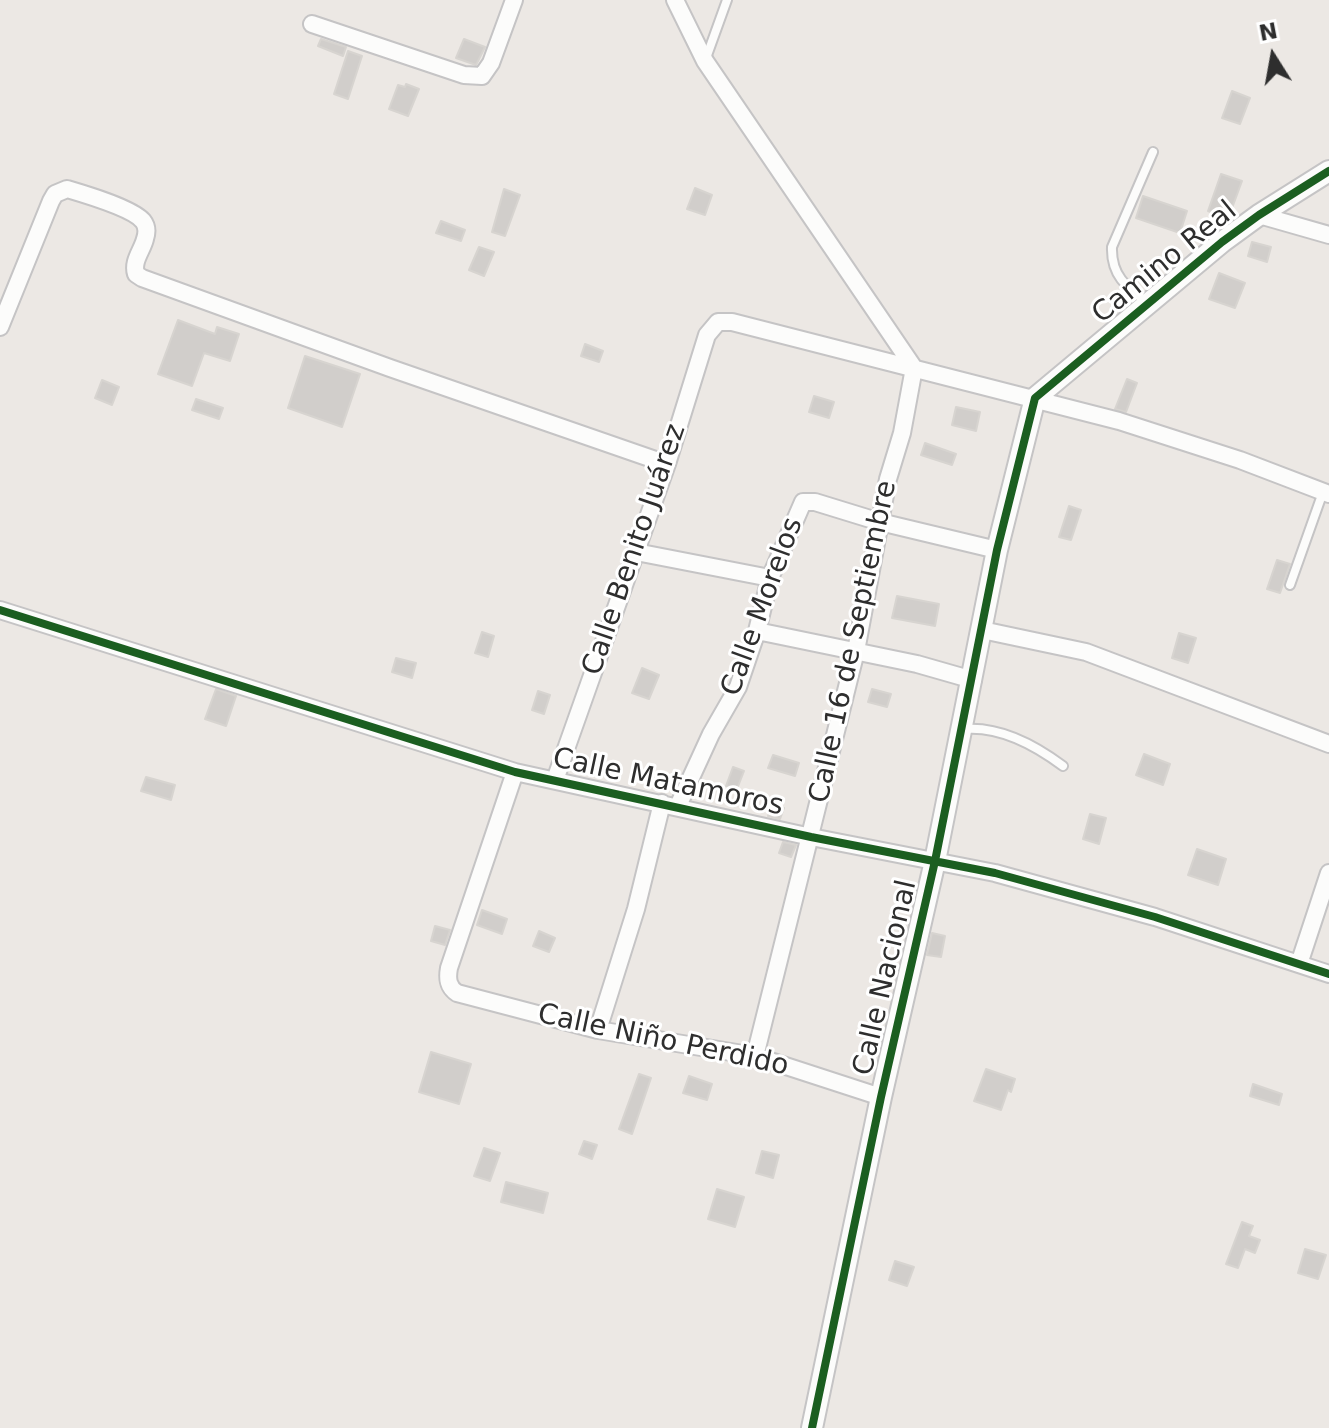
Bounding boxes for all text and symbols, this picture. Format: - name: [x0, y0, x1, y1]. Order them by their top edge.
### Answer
- north arrow: [1233, 16, 1313, 96]
- text: N: [1257, 18, 1280, 46]
- street label: Camino Real: [1086, 195, 1244, 331]
- street label: Calle Benito Juárez: [576, 420, 694, 680]
- street label: Calle 16 de Septiembre: [803, 478, 905, 806]
- street label: Calle Morelos: [715, 513, 811, 701]
- street label: Calle Matamoros: [550, 742, 786, 824]
- street label: Calle Nacional: [847, 877, 925, 1079]
- street label: Calle Niño Perdido: [535, 998, 791, 1084]

